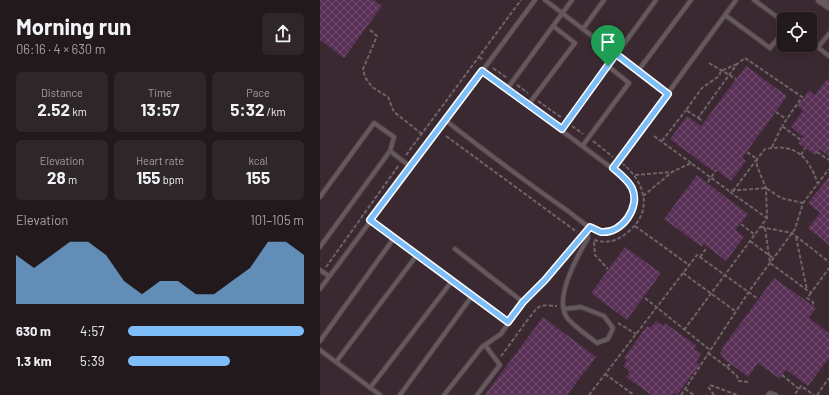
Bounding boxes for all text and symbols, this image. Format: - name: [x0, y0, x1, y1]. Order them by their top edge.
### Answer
- map controls: [777, 12, 817, 52]
- button: locate: [777, 12, 817, 52]
- text: Morning run: [16, 13, 131, 39]
- button: share: [262, 13, 304, 55]
- pin: [591, 25, 625, 66]
- icon: arrive: [597, 31, 619, 53]
- text: 06:16 · 4 × 630 m: [16, 41, 106, 57]
- text: Distance: [41, 86, 83, 99]
- text: Time: [148, 86, 172, 99]
- text: Pace: [246, 86, 270, 99]
- text: 2.52: [37, 99, 70, 119]
- text: 13:57: [141, 99, 179, 119]
- text: 5:32: [230, 99, 264, 119]
- text: km: [70, 105, 87, 118]
- text: /km: [264, 105, 286, 118]
- text: Elevation: [40, 154, 84, 167]
- text: Heart rate: [136, 154, 184, 167]
- text: kcal: [248, 154, 268, 167]
- text: 28: [47, 167, 66, 187]
- text: 155: [136, 167, 160, 187]
- text: 155: [246, 167, 270, 187]
- text: m: [66, 173, 77, 186]
- text: bpm: [160, 173, 184, 186]
- text: Elevation: [16, 212, 68, 228]
- text: 101–105 m: [250, 212, 304, 228]
- text: 630 m: [16, 323, 51, 339]
- text: 4:57: [80, 323, 104, 339]
- text: 1.3 km: [16, 353, 52, 369]
- text: 5:39: [80, 353, 105, 369]

